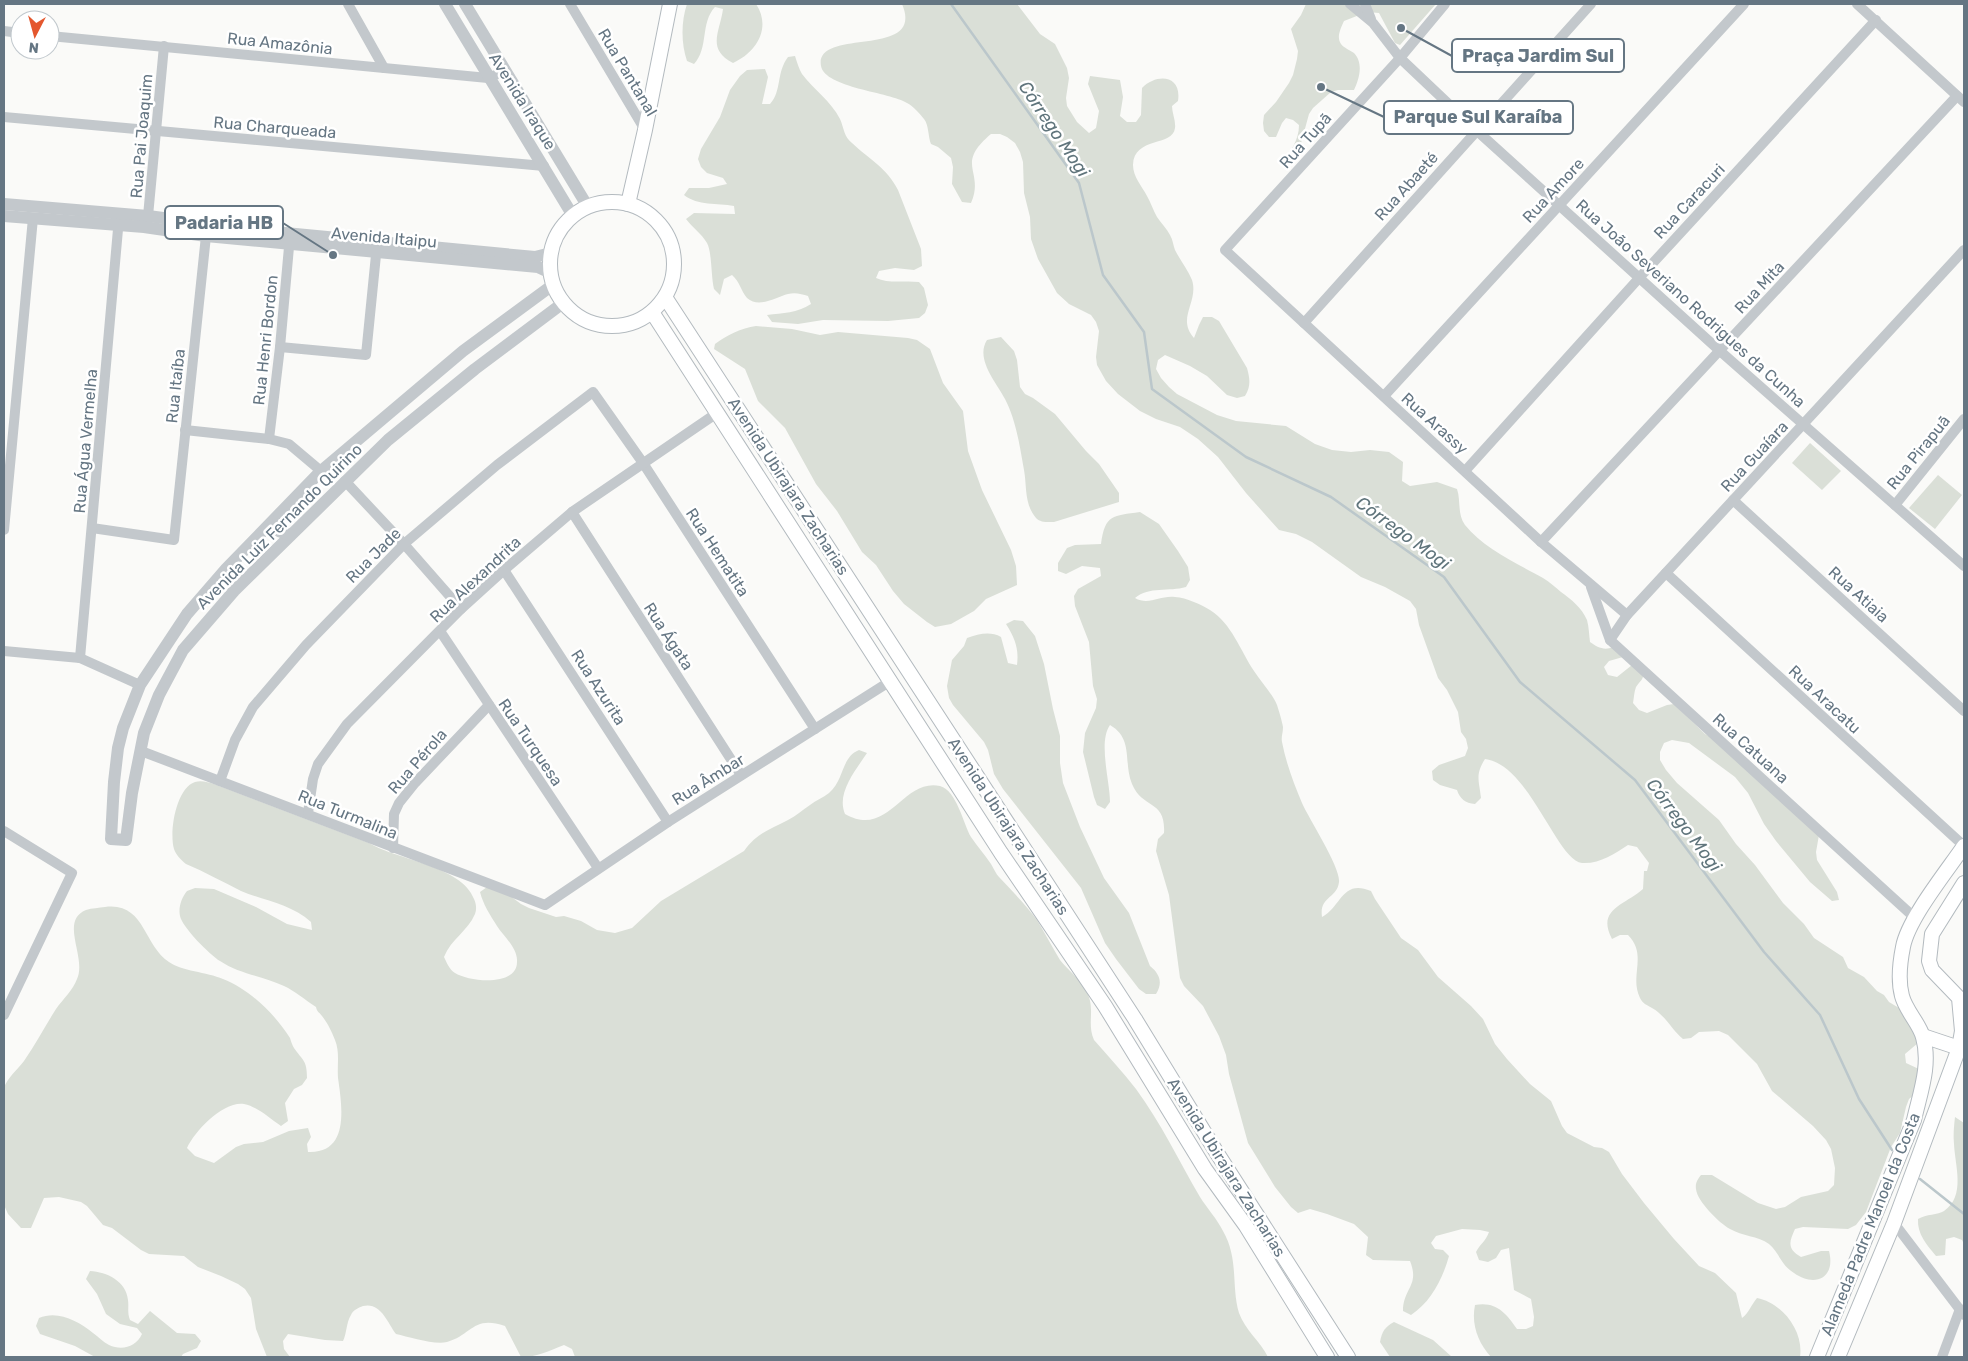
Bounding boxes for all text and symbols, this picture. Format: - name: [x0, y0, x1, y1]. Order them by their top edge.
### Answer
- north arrow: [10, 10, 60, 60]
- street label: Rua Pantanal: [594, 25, 661, 120]
- street label: Rua Amazônia: [226, 29, 334, 58]
- text: N: [28, 38, 40, 56]
- callout: Praça Jardim Sul: [1452, 39, 1624, 72]
- text: Praça Jardim Sul: [1462, 45, 1614, 67]
- street label: Avenida Iraque: [485, 49, 560, 153]
- street label: Rua Pai Joaquim: [127, 73, 156, 199]
- water label: Córrego Mogi: [1014, 77, 1095, 182]
- callout: Parque Sul Karaíba: [1384, 101, 1573, 134]
- text: Parque Sul Karaíba: [1394, 106, 1562, 128]
- street label: Rua Tupã: [1275, 109, 1335, 172]
- street label: Rua Charqueada: [213, 113, 337, 142]
- street label: Rua Abaeté: [1371, 148, 1442, 225]
- street label: Rua Amore: [1519, 154, 1588, 227]
- street label: Rua Caracuri: [1650, 160, 1729, 243]
- street label: Rua João Severiano Rodrigues da Cunha: [1572, 195, 1809, 411]
- callout: Padaria HB: [165, 206, 283, 239]
- text: Padaria HB: [175, 212, 273, 234]
- street label: Avenida Itaipu: [330, 223, 438, 252]
- street label: Rua Mita: [1730, 257, 1788, 317]
- street label: Rua Henri Bordon: [249, 274, 282, 406]
- street label: Rua Itaíba: [162, 348, 189, 424]
- street label: Rua Água Vermelha: [70, 368, 101, 514]
- street label: Rua Arassy: [1398, 389, 1472, 458]
- street label: Avenida Ubirajara Zacharias: [724, 394, 853, 578]
- street label: Rua Pirapuã: [1883, 411, 1954, 493]
- street label: Rua Guaíara: [1717, 417, 1792, 496]
- street label: Avenida Luiz Fernando Quirino: [193, 440, 366, 613]
- water label: Córrego Mogi: [1352, 491, 1455, 575]
- street label: Rua Hematita: [682, 505, 753, 600]
- street label: Rua Jade: [342, 524, 405, 587]
- street label: Rua Alexandrita: [426, 532, 525, 626]
- street label: Rua Atiaia: [1825, 562, 1893, 626]
- street label: Rua Ágata: [640, 599, 697, 674]
- street label: Rua Azurita: [567, 646, 630, 729]
- street label: Rua Aracatu: [1785, 661, 1865, 737]
- street label: Rua Turquesa: [494, 695, 567, 790]
- street label: Rua Catuana: [1709, 709, 1793, 787]
- street label: Rua Pérola: [384, 725, 451, 798]
- street label: Avenida Ubirajara Zacharias: [944, 734, 1073, 918]
- street label: Rua Âmbar: [669, 750, 748, 809]
- water label: Córrego Mogi: [1642, 774, 1727, 877]
- street label: Rua Turmalina: [295, 786, 400, 843]
- street label: Avenida Ubirajara Zacharias: [1164, 1074, 1290, 1260]
- street label: Alameda Padre Manoel da Costa: [1817, 1110, 1924, 1338]

